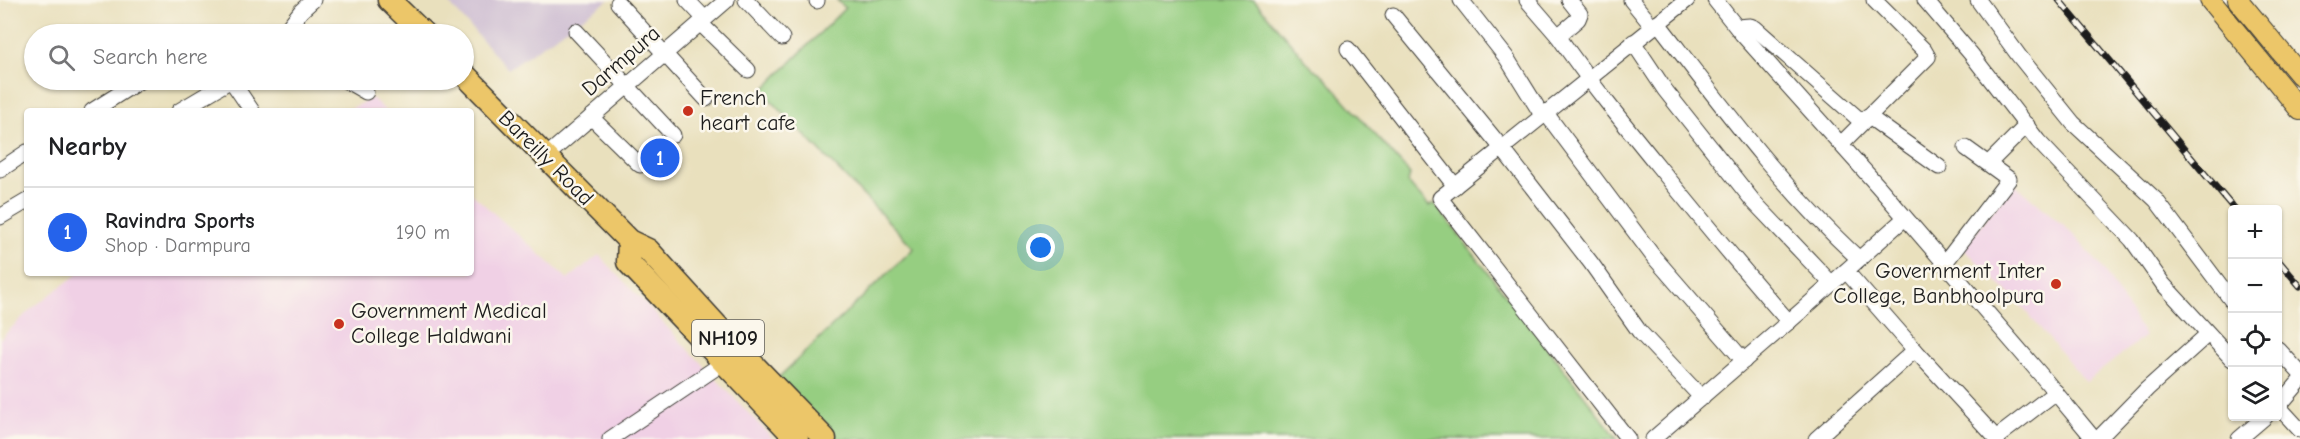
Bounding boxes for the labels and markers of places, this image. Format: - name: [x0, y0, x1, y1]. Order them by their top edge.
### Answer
- place label: French heart cafe: [700, 85, 795, 136]
- marker: French heart cafe: [681, 104, 695, 118]
- pin: 1: [640, 136, 680, 180]
- place label: Government Inter College, Banbhoolpura: [1833, 258, 2044, 309]
- marker: Government Inter College, Banbhoolpura: [2049, 277, 2063, 291]
- place label: Government Medical College Haldwani: [351, 298, 547, 349]
- marker: Government Medical College Haldwani: [332, 317, 346, 331]

